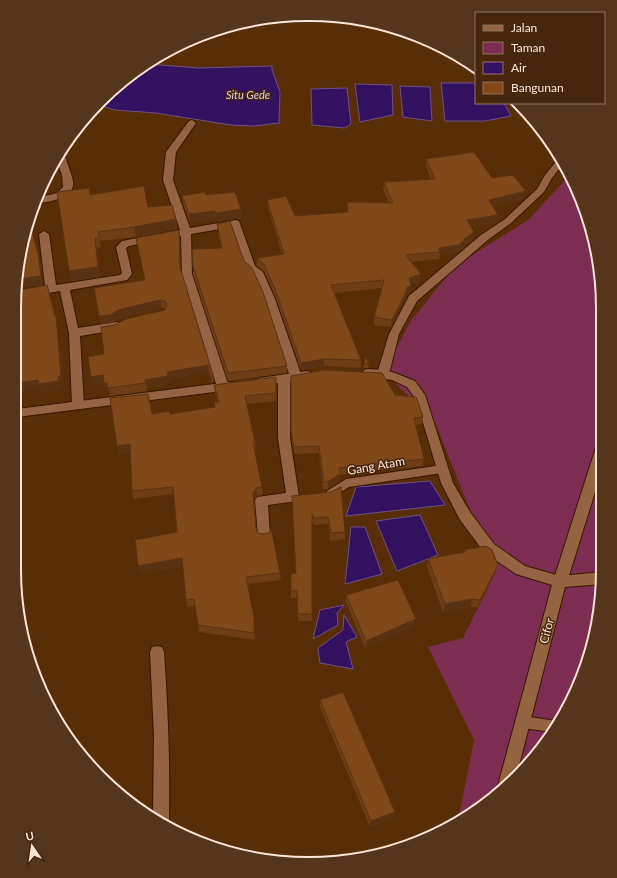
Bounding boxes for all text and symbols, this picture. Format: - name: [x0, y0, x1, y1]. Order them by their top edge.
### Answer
- legend: [475, 12, 605, 104]
- text: Jalan: [511, 20, 537, 35]
- text: Taman: [511, 40, 545, 55]
- text: Air: [511, 60, 527, 75]
- text: Bangunan: [511, 80, 564, 95]
- water label: Situ Gede: [226, 88, 270, 101]
- street label: Gang Atam: [346, 453, 406, 478]
- street label: Cifor: [536, 616, 557, 645]
- north arrow: [12, 826, 52, 866]
- text: U: [24, 829, 35, 843]

